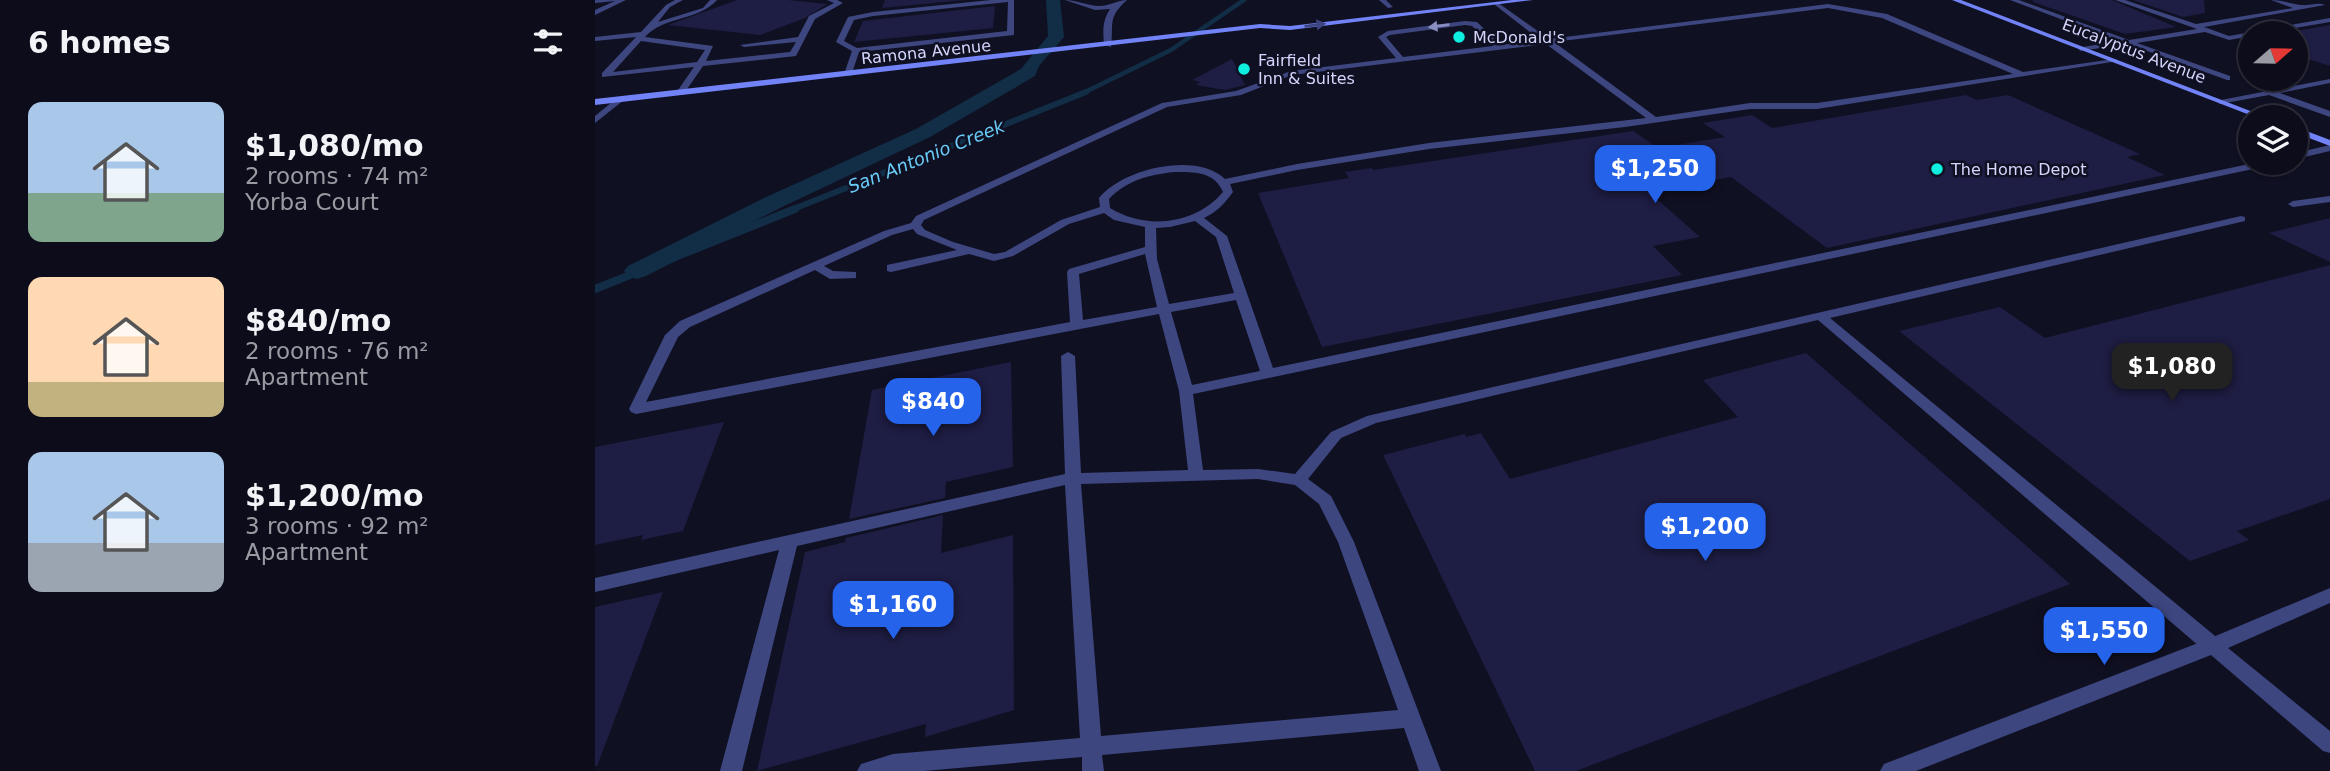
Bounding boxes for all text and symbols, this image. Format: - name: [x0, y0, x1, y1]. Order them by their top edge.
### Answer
- street label: Eucalyptus Avenue: [2060, 15, 2208, 87]
- one-way arrow: [1304, 19, 1326, 30]
- one-way arrow: [1428, 21, 1450, 32]
- north arrow: [2238, 21, 2308, 91]
- map controls: [2238, 21, 2308, 175]
- icon: filters: [529, 23, 567, 61]
- text: 6 homes: [28, 25, 171, 60]
- place label: McDonald's: [1473, 28, 1565, 47]
- marker: McDonald's: [1451, 29, 1467, 45]
- street label: Ramona Avenue: [860, 36, 992, 68]
- place label: Fairfield Inn & Suites: [1258, 51, 1355, 88]
- marker: Fairfield Inn & Suites: [1236, 61, 1252, 77]
- button: layers: [2238, 105, 2308, 175]
- water label: San Antonio Creek: [845, 114, 1009, 197]
- text: $1,080/mo: [245, 128, 424, 163]
- icon: home: [84, 130, 168, 214]
- pin: $1,250: [1598, 146, 1712, 205]
- text: $1,250: [1611, 155, 1699, 181]
- place label: The Home Depot: [1950, 160, 2087, 179]
- marker: The Home Depot: [1929, 161, 1945, 177]
- text: 2 rooms · 74 m²: [245, 163, 429, 189]
- text: Yorba Court: [245, 189, 379, 215]
- text: $840/mo: [245, 303, 391, 338]
- icon: home: [84, 305, 168, 389]
- text: 2 rooms · 76 m²: [245, 338, 429, 364]
- pin: $1,080: [2115, 344, 2229, 403]
- text: $1,080: [2128, 353, 2216, 379]
- text: Apartment: [245, 364, 368, 390]
- pin: $840: [892, 378, 974, 438]
- text: $840: [901, 388, 965, 414]
- text: $1,200/mo: [245, 478, 424, 513]
- icon: home: [84, 480, 168, 564]
- pin: $1,200: [1648, 504, 1762, 563]
- text: 3 rooms · 92 m²: [245, 513, 429, 539]
- text: $1,200: [1661, 513, 1749, 539]
- text: Apartment: [245, 539, 368, 565]
- pin: $1,160: [836, 582, 950, 641]
- text: $1,160: [849, 591, 937, 617]
- pin: $1,550: [2047, 608, 2161, 667]
- text: $1,550: [2060, 617, 2148, 643]

